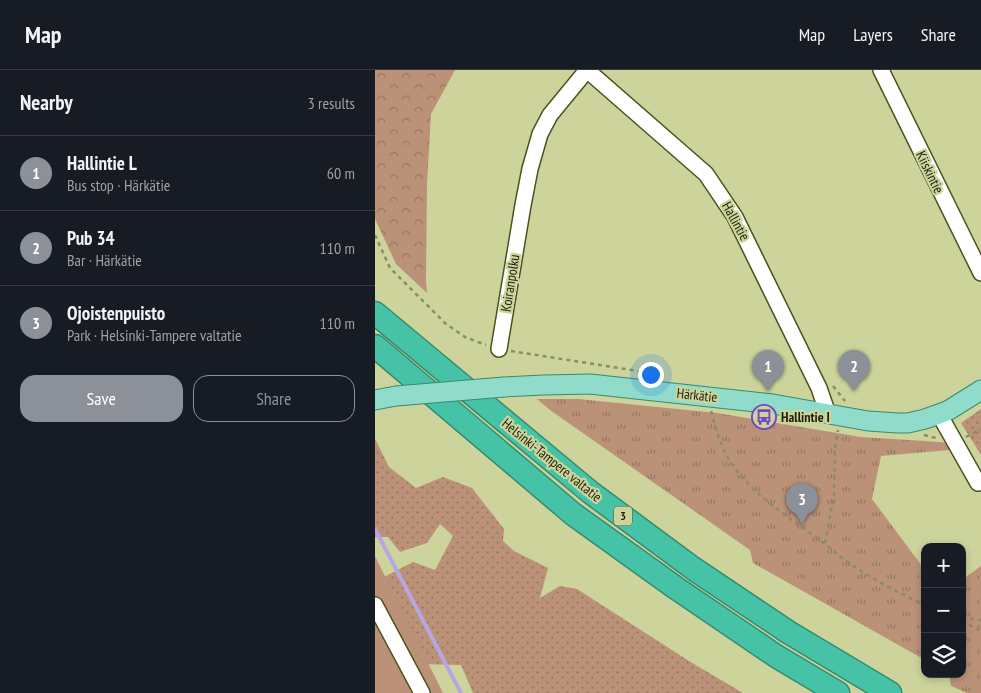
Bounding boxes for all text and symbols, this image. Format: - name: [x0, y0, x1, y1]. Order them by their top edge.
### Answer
- text: Map: [25, 19, 62, 50]
- text: Map: [799, 23, 825, 46]
- text: Layers: [853, 23, 893, 46]
- text: Share: [921, 23, 956, 46]
- text: Nearby: [20, 89, 73, 116]
- text: 3 results: [308, 93, 355, 113]
- street label: Kiiskintie: [912, 148, 948, 196]
- text: Hallintie L: [67, 151, 137, 175]
- text: 1: [32, 163, 40, 183]
- text: 60 m: [327, 163, 355, 183]
- text: Bus stop · Härkätie: [67, 175, 170, 195]
- street label: Hallintie: [718, 198, 754, 244]
- text: Pub 34: [67, 226, 115, 250]
- text: 2: [32, 238, 40, 258]
- text: 110 m: [320, 238, 355, 258]
- text: Bar · Härkätie: [67, 250, 142, 270]
- street label: Koiranpolku: [497, 253, 523, 313]
- text: Ojoistenpuisto: [67, 301, 165, 325]
- text: 3: [32, 313, 40, 333]
- text: 110 m: [320, 313, 355, 333]
- text: Park · Helsinki-Tampere valtatie: [67, 325, 242, 345]
- pin: 1: [752, 350, 784, 391]
- pin: 2: [838, 350, 870, 391]
- your location: [638, 362, 664, 388]
- button: Save: [20, 375, 183, 422]
- button: Share: [193, 375, 355, 422]
- street label: Härkätie: [676, 384, 718, 406]
- bus stop icon: Hallintie I: [751, 404, 777, 430]
- place label: Hallintie I: [781, 408, 830, 426]
- street label: Helsinki-Tampere valtatie: [498, 414, 606, 506]
- pin: 3: [786, 483, 818, 524]
- road number: 3: [614, 506, 632, 526]
- map controls: [921, 543, 966, 678]
- button: +: [921, 543, 966, 588]
- button: −: [921, 588, 966, 633]
- button: layers: [921, 633, 966, 678]

